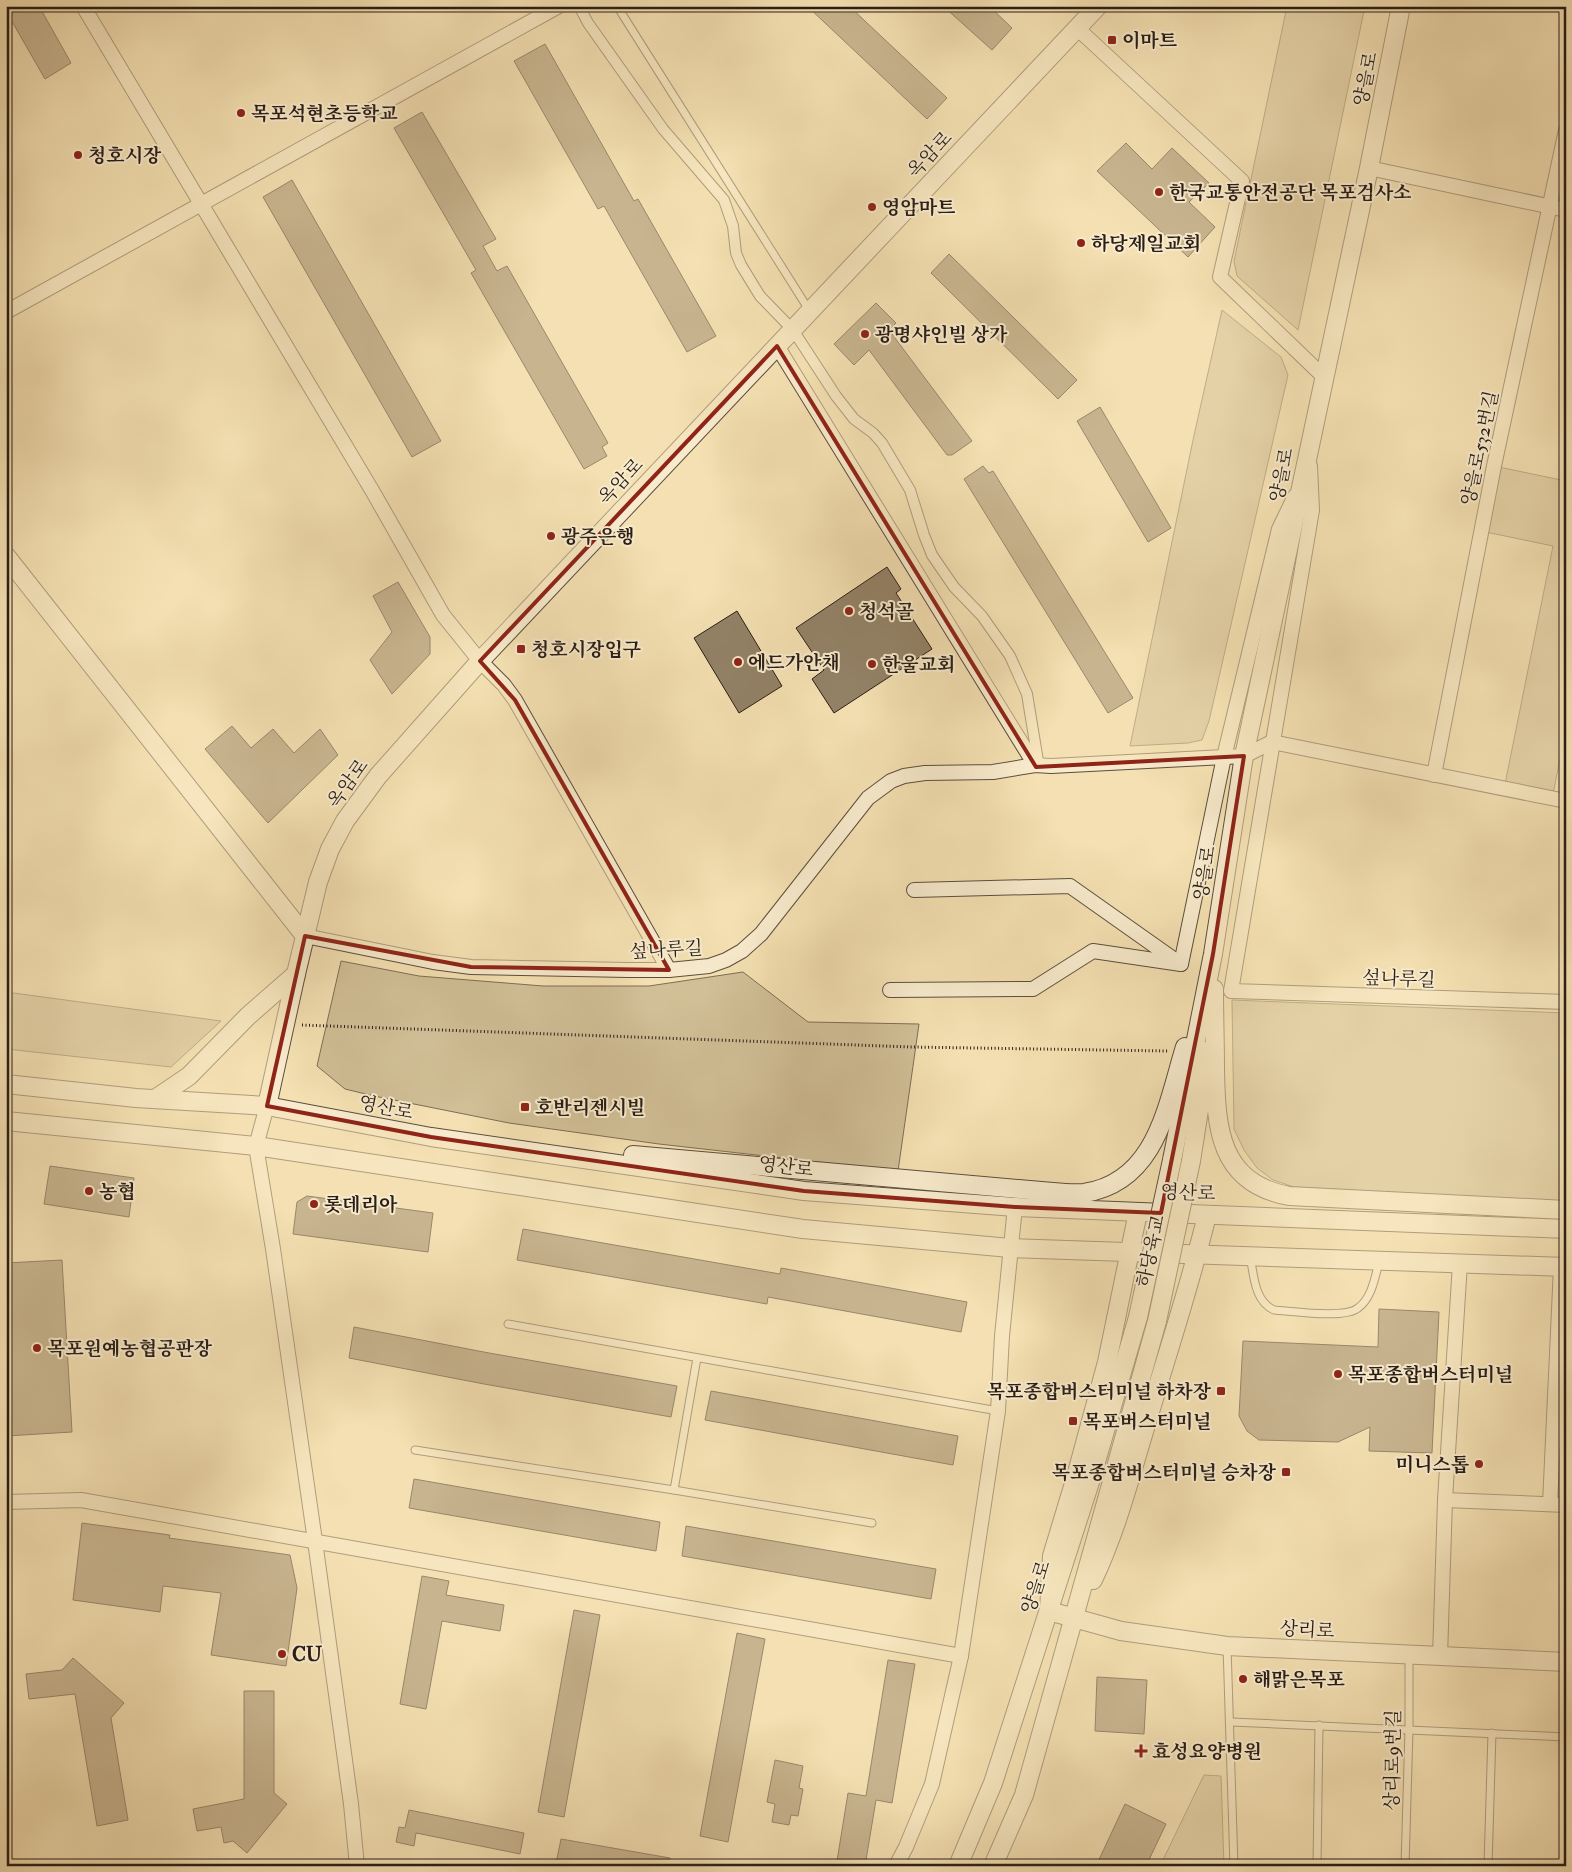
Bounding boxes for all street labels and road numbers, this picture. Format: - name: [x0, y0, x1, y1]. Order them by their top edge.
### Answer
- street label: 양을로: [1349, 50, 1383, 109]
- street label: 옥암로: [902, 126, 957, 183]
- street label: 양을로532번길: [1456, 388, 1504, 508]
- street label: 양을로: [1265, 446, 1299, 505]
- street label: 옥암로: [593, 453, 648, 510]
- street label: 옥암로: [322, 754, 374, 813]
- street label: 양을로: [1189, 844, 1221, 902]
- street label: 섶나루길: [629, 936, 703, 964]
- street label: 섶나루길: [1362, 966, 1436, 992]
- street label: 영산로: [356, 1091, 415, 1125]
- street label: 영산로: [757, 1152, 815, 1182]
- street label: 영산로: [1160, 1180, 1216, 1206]
- street label: 하당육교: [1132, 1213, 1170, 1290]
- street label: 양을로: [1016, 1557, 1056, 1617]
- street label: 상리로: [1279, 1617, 1335, 1643]
- street label: 상리로9번길: [1380, 1709, 1406, 1811]

